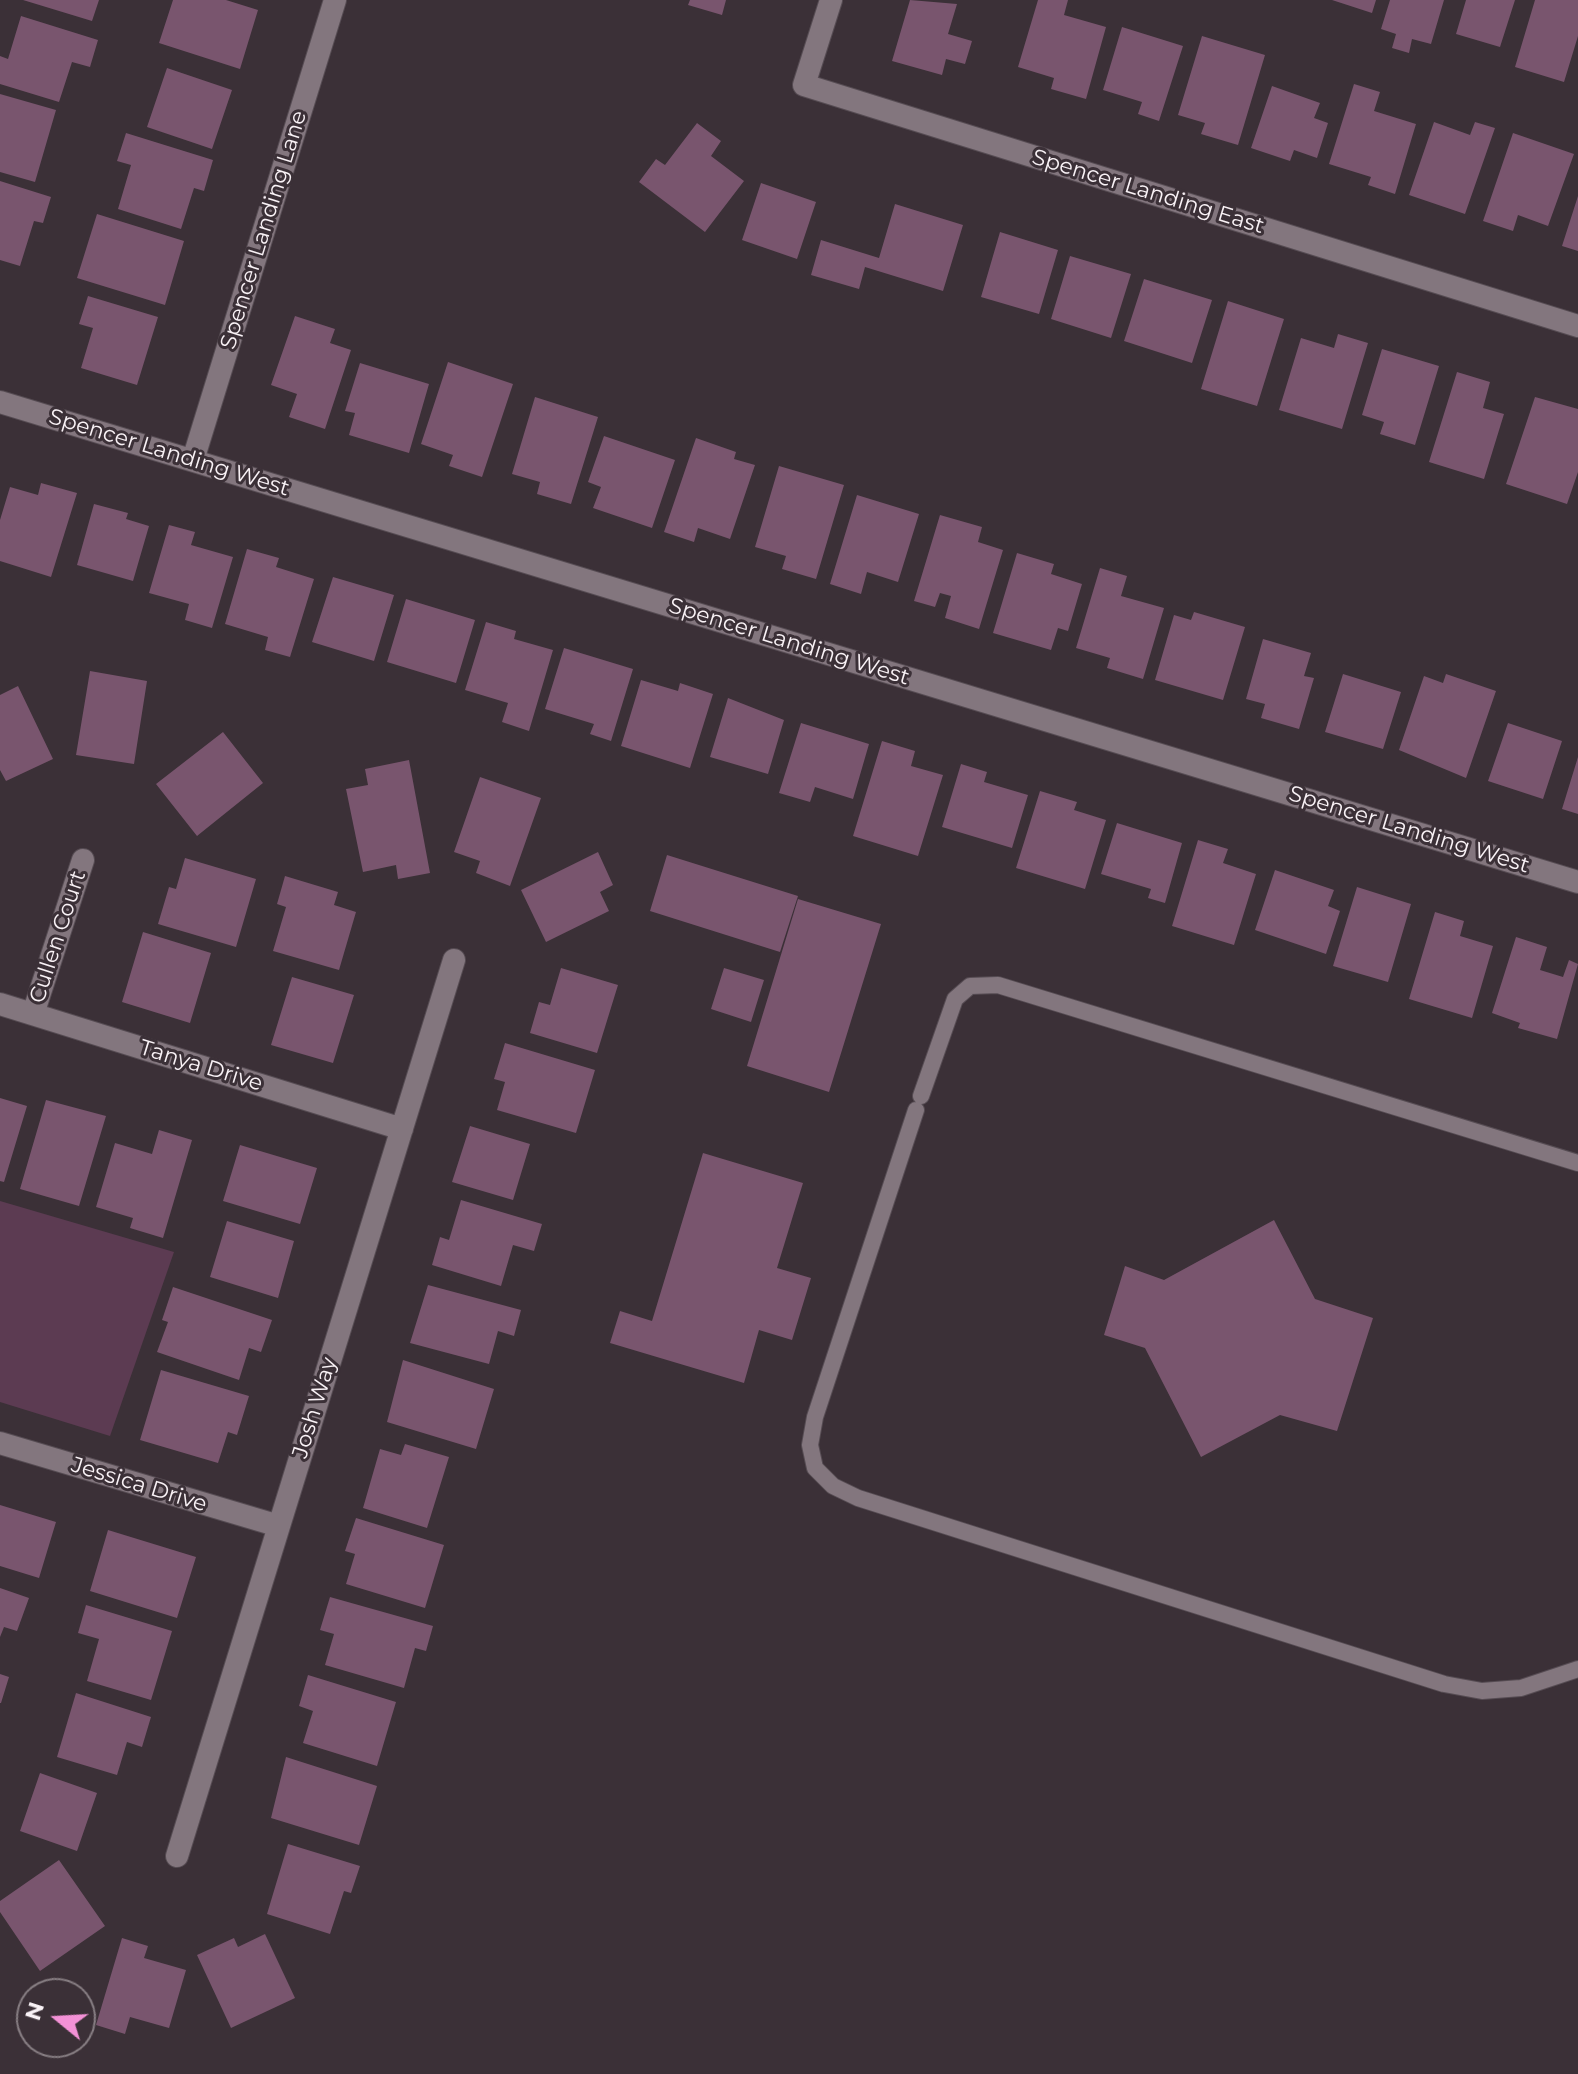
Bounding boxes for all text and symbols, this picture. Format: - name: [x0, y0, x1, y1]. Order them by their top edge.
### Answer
- street label: Spencer Landing Lane: [215, 108, 313, 352]
- street label: Spencer Landing East: [1029, 144, 1267, 240]
- street label: Spencer Landing West: [46, 404, 292, 502]
- street label: Spencer Landing West: [666, 593, 912, 691]
- street label: Spencer Landing West: [1286, 781, 1532, 879]
- street label: Cullen Court: [24, 868, 92, 1006]
- street label: Tanya Drive: [136, 1035, 266, 1097]
- street label: Josh Way: [287, 1354, 343, 1462]
- street label: Jessica Drive: [68, 1452, 210, 1518]
- north arrow: [16, 1978, 96, 2058]
- text: N: [19, 1998, 50, 2024]

